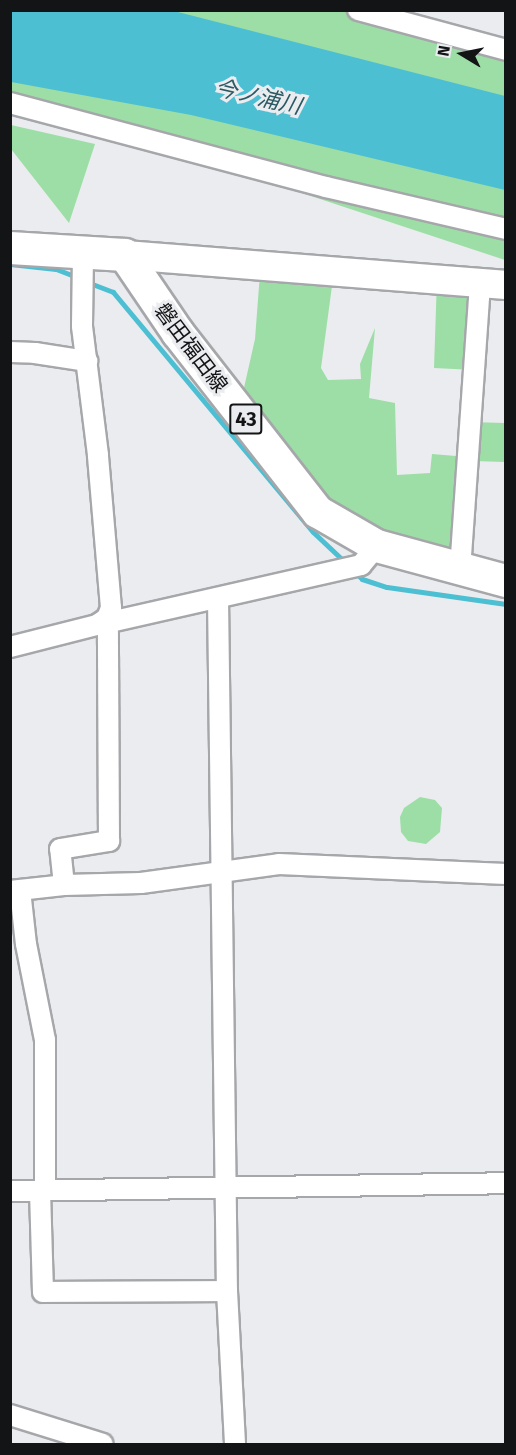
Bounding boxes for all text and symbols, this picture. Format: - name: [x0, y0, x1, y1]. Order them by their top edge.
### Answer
- north arrow: [432, 24, 492, 84]
- text: N: [434, 44, 454, 58]
- water label: 今ノ浦川: [212, 74, 304, 120]
- street label: 磐田福田線: [149, 298, 233, 398]
- road number: 43: [228, 402, 264, 436]

